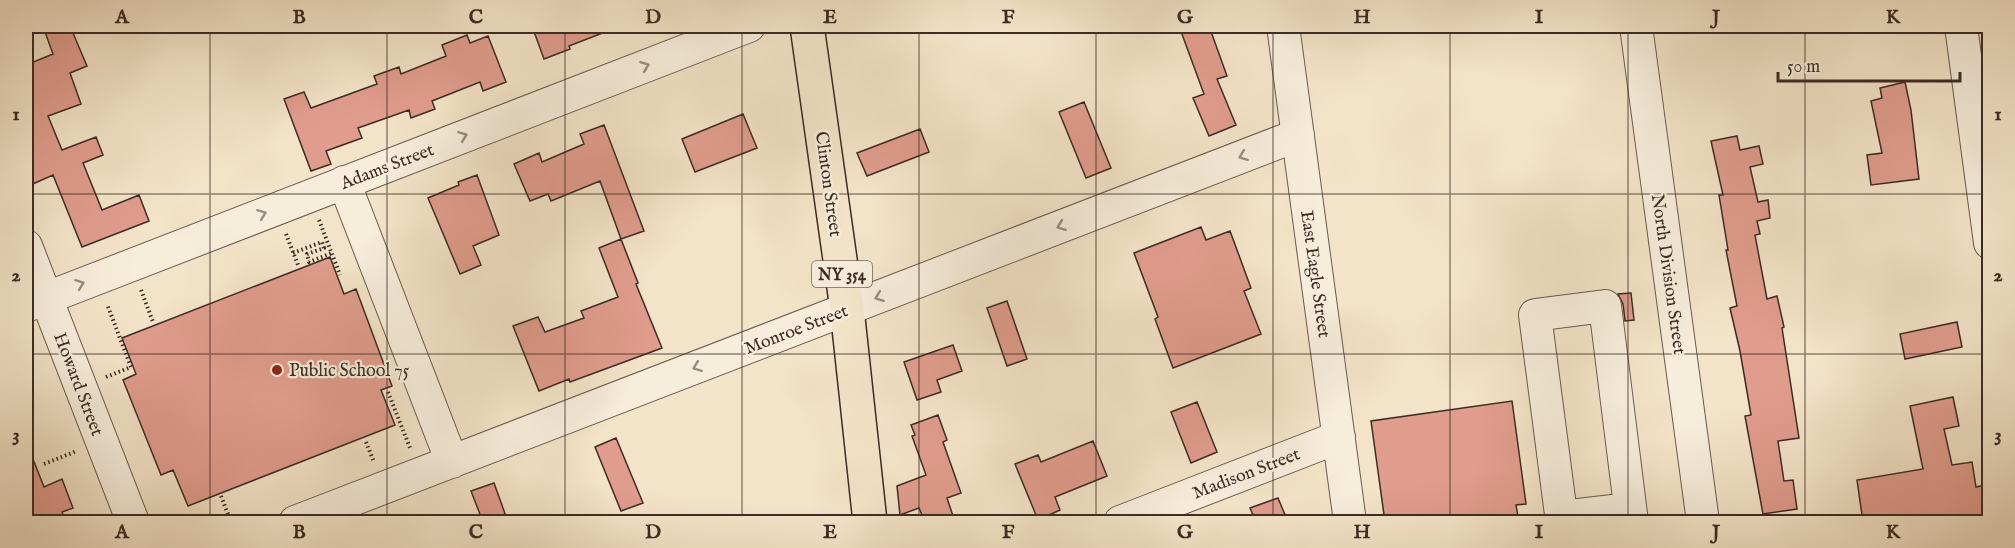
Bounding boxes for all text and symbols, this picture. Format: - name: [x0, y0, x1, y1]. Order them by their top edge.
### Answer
- text: A: [114, 5, 130, 30]
- text: B: [292, 5, 306, 30]
- text: C: [469, 5, 483, 30]
- text: D: [645, 5, 661, 30]
- text: E: [823, 5, 837, 30]
- text: F: [1002, 5, 1015, 30]
- text: G: [1177, 5, 1194, 30]
- text: H: [1353, 5, 1371, 30]
- text: I: [1535, 5, 1544, 30]
- text: J: [1709, 5, 1721, 30]
- text: K: [1886, 5, 1902, 30]
- scale bar: [1778, 45, 1960, 83]
- text: 50 m: [1787, 56, 1820, 79]
- one-way arrow: [639, 60, 650, 73]
- text: 1: [12, 102, 20, 127]
- text: 1: [1994, 102, 2002, 127]
- street label: Clinton Street: [809, 130, 846, 238]
- one-way arrow: [457, 131, 468, 143]
- street label: Adams Street: [337, 139, 438, 196]
- one-way arrow: [1238, 149, 1249, 161]
- street label: North Division Street: [1645, 192, 1690, 356]
- one-way arrow: [256, 209, 267, 221]
- street label: East Eagle Street: [1294, 209, 1335, 339]
- one-way arrow: [1056, 219, 1067, 232]
- road number: NY 354: [812, 261, 872, 287]
- text: 2: [11, 263, 21, 288]
- text: 2: [1993, 263, 2003, 288]
- one-way arrow: [74, 279, 85, 292]
- one-way arrow: [875, 289, 885, 302]
- street label: Monroe Street: [741, 300, 852, 361]
- street label: Howard Street: [47, 329, 108, 440]
- place label: Public School 75: [289, 360, 410, 383]
- one-way arrow: [693, 360, 704, 372]
- marker: Public School 75: [270, 363, 284, 377]
- text: 3: [12, 423, 20, 448]
- text: 3: [1994, 423, 2002, 448]
- street label: Madison Street: [1190, 443, 1304, 505]
- text: A: [114, 520, 130, 545]
- text: B: [292, 520, 306, 545]
- text: C: [469, 520, 483, 545]
- text: D: [645, 520, 661, 545]
- text: E: [823, 520, 837, 545]
- text: F: [1002, 520, 1015, 545]
- text: G: [1177, 520, 1194, 545]
- text: H: [1353, 520, 1371, 545]
- text: I: [1535, 520, 1544, 545]
- text: J: [1709, 520, 1721, 545]
- text: K: [1886, 520, 1902, 545]

